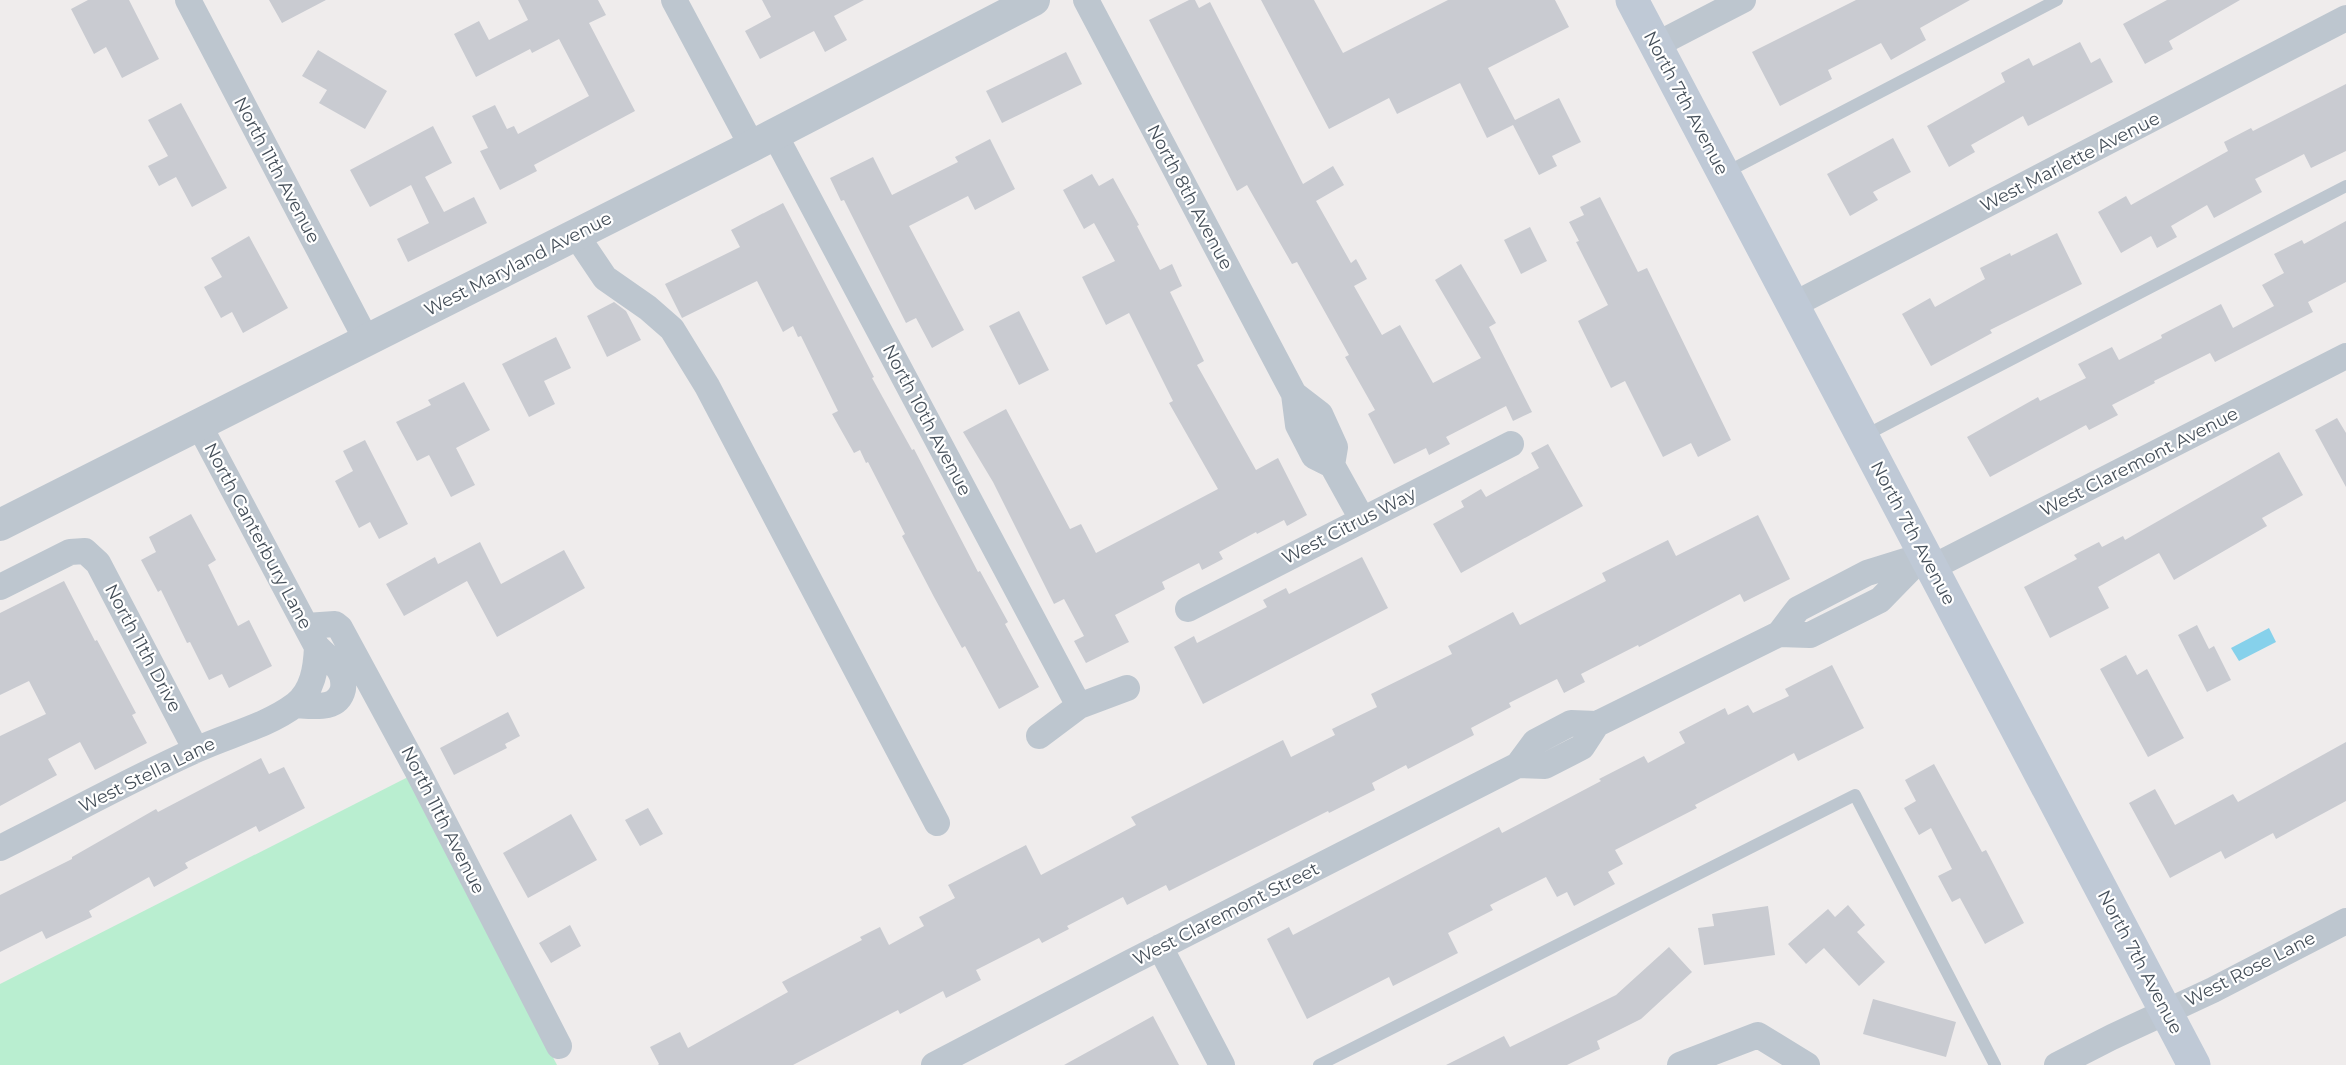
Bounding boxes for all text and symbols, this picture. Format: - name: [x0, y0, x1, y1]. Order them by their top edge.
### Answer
- street label: North 7th Avenue: [1639, 27, 1733, 179]
- street label: North 11th Avenue: [229, 93, 325, 247]
- street label: West Marlette Avenue: [1976, 107, 2164, 217]
- street label: North 8th Avenue: [1142, 121, 1238, 273]
- street label: West Maryland Avenue: [420, 207, 616, 321]
- street label: North 10th Avenue: [878, 341, 976, 500]
- street label: West Claremont Avenue: [2036, 402, 2242, 522]
- street label: North Canterbury Lane: [199, 439, 317, 633]
- street label: North 7th Avenue: [1866, 457, 1960, 609]
- street label: West Citrus Way: [1278, 483, 1420, 569]
- street label: North 11th Drive: [100, 580, 186, 716]
- street label: West Stella Lane: [75, 732, 219, 818]
- street label: North 11th Avenue: [396, 743, 490, 898]
- street label: West Claremont Street: [1129, 857, 1323, 971]
- street label: North 7th Avenue: [2093, 886, 2187, 1038]
- street label: West Rose Lane: [2181, 927, 2319, 1011]

